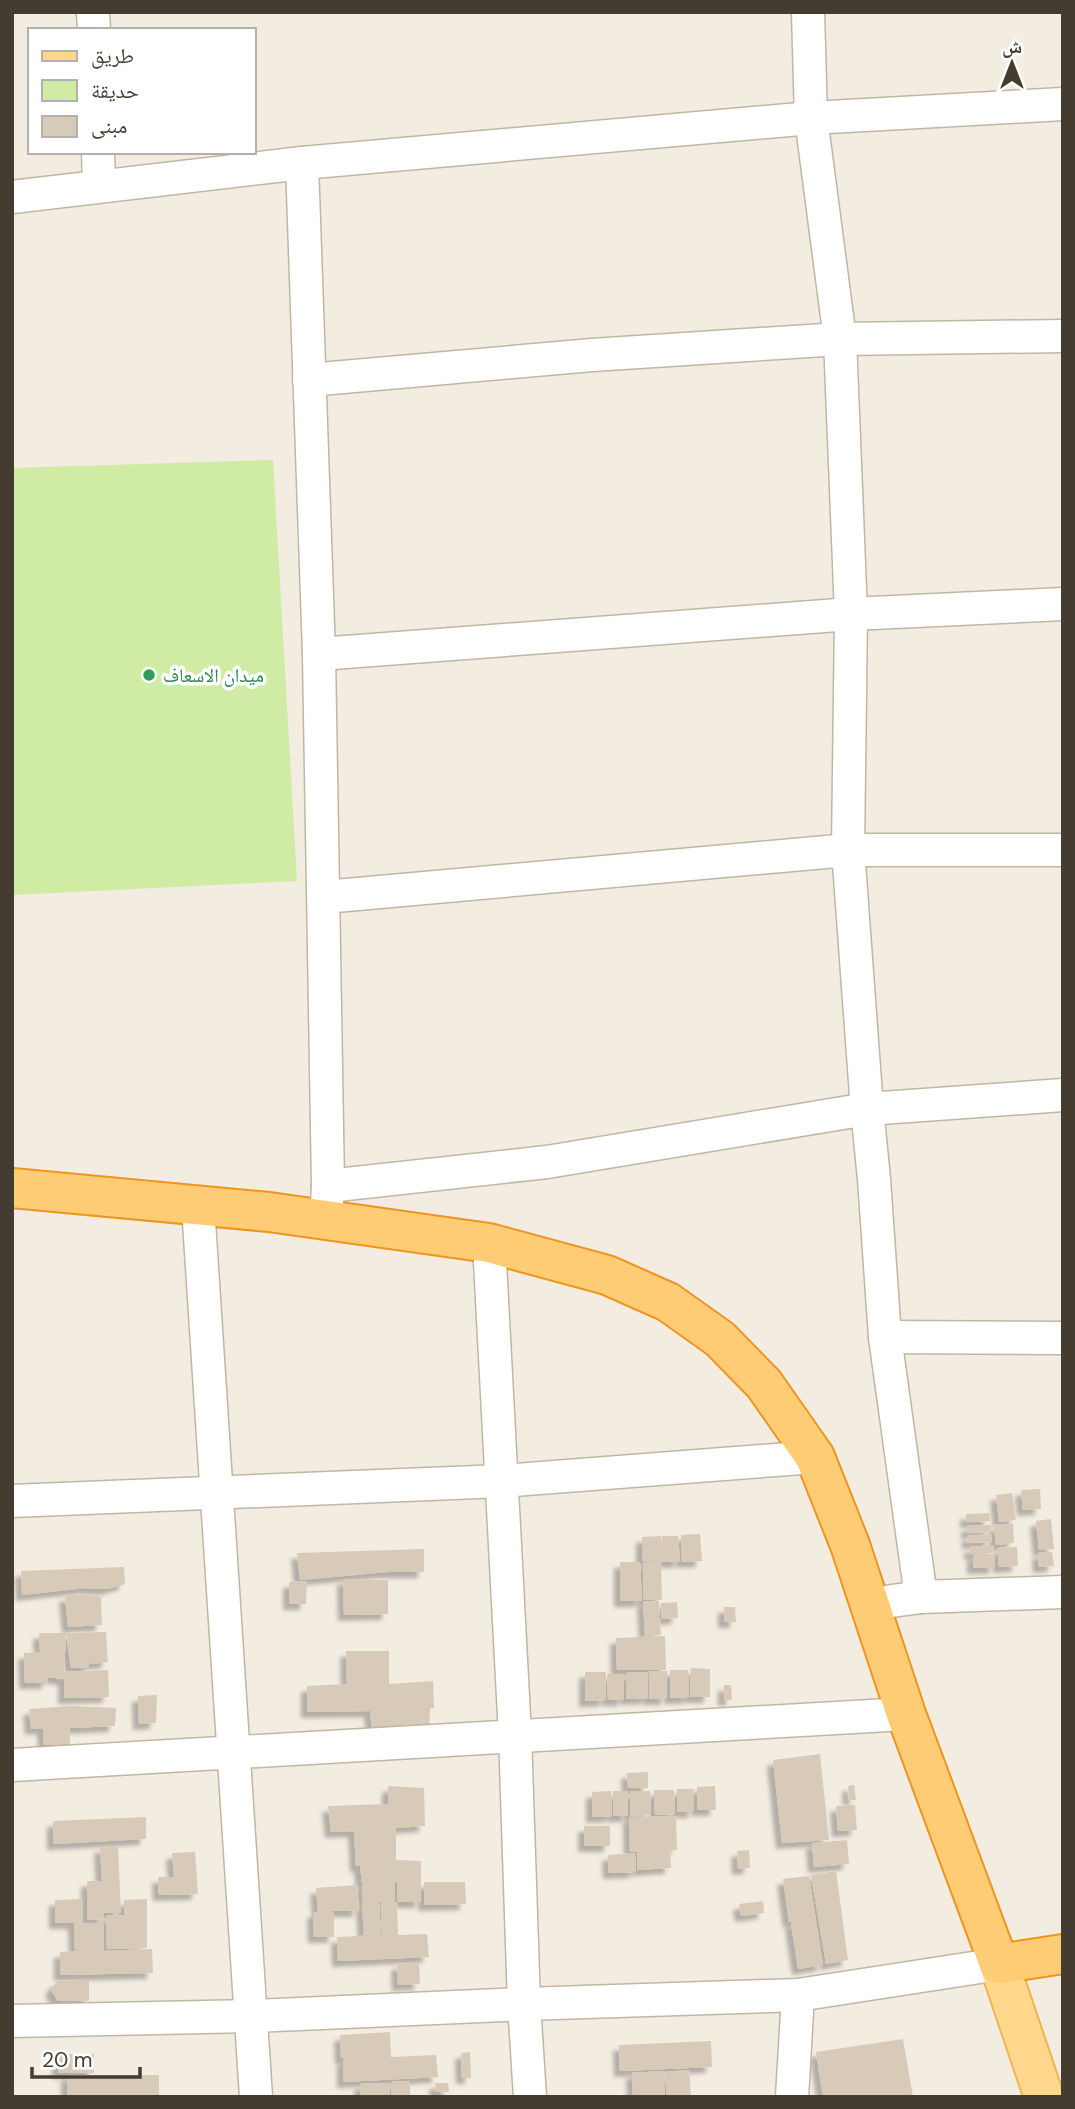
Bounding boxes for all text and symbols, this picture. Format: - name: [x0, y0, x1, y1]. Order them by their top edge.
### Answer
- legend: [28, 28, 256, 154]
- north arrow: [977, 28, 1047, 98]
- text: ش: [1002, 34, 1022, 59]
- text: طريق: [91, 42, 134, 70]
- text: حديقة: [91, 77, 139, 105]
- text: مبنى: [91, 112, 127, 140]
- place label: ميدان الاسعاف: [163, 663, 264, 688]
- marker: ميدان الاسعاف: [141, 667, 157, 683]
- scale bar: [32, 2036, 140, 2080]
- text: 20 m: [42, 2046, 93, 2074]

